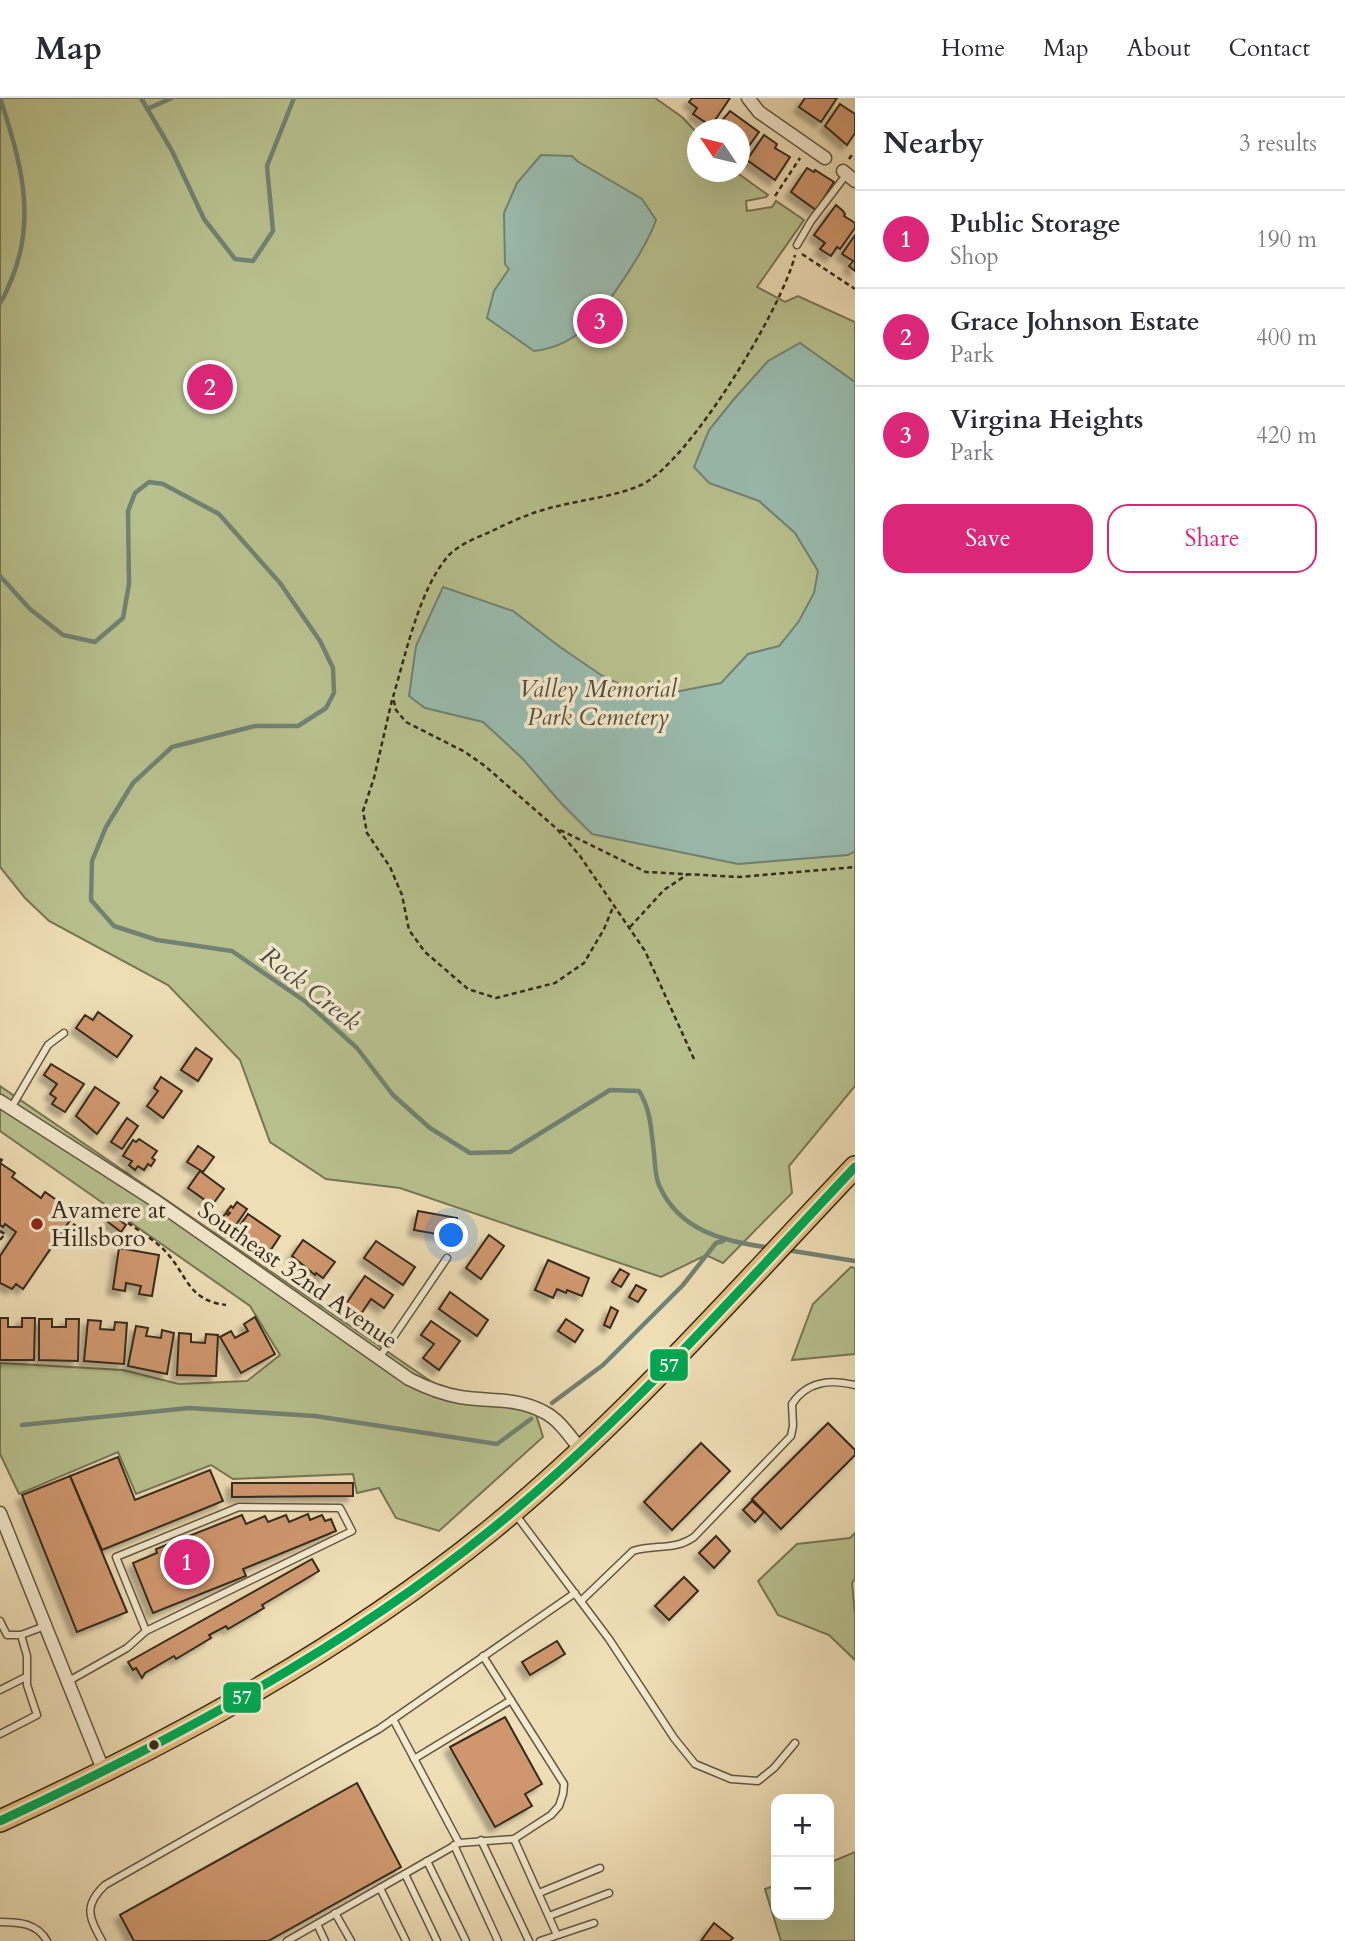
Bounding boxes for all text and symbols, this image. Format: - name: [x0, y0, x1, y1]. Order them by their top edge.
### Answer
- text: Map: [35, 26, 102, 71]
- text: Home: [941, 32, 1005, 65]
- text: Map: [1043, 32, 1089, 65]
- text: About: [1127, 32, 1191, 65]
- text: Contact: [1229, 32, 1310, 65]
- north arrow: [687, 119, 750, 182]
- text: Nearby: [883, 123, 984, 164]
- text: 3 results: [1239, 128, 1317, 159]
- text: Public Storage: [950, 206, 1121, 241]
- text: 1: [900, 224, 912, 255]
- text: 190 m: [1256, 224, 1317, 255]
- text: Shop: [950, 241, 999, 272]
- pin: 3: [577, 295, 623, 347]
- text: Grace Johnson Estate: [950, 304, 1200, 339]
- text: 2: [900, 322, 912, 353]
- text: 400 m: [1256, 322, 1317, 353]
- text: Park: [950, 339, 994, 370]
- pin: 2: [187, 361, 233, 413]
- text: Virgina Heights: [950, 402, 1143, 437]
- text: 3: [900, 420, 912, 451]
- text: 420 m: [1256, 420, 1317, 451]
- text: Park: [950, 437, 994, 468]
- button: Save: [883, 504, 1093, 573]
- button: Share: [1107, 504, 1317, 573]
- park label: Valley Memorial Park Cemetery: [519, 673, 678, 734]
- water label: Rock Creek: [253, 938, 368, 1039]
- place label: Avamere at Hillsboro: [51, 1194, 166, 1255]
- street label: Southeast 32nd Avenue: [191, 1194, 404, 1357]
- marker: Avamere at Hillsboro: [29, 1216, 45, 1232]
- your location: [434, 1218, 468, 1252]
- line badge: 57: [649, 1348, 689, 1382]
- text: 57: [659, 1353, 679, 1379]
- pin: 1: [164, 1536, 210, 1588]
- line badge: 57: [222, 1681, 262, 1714]
- text: 57: [232, 1685, 252, 1711]
- unlabelled marker: [147, 1738, 161, 1752]
- map controls: [771, 1794, 834, 1920]
- button: +: [771, 1794, 834, 1857]
- button: −: [771, 1857, 834, 1920]

